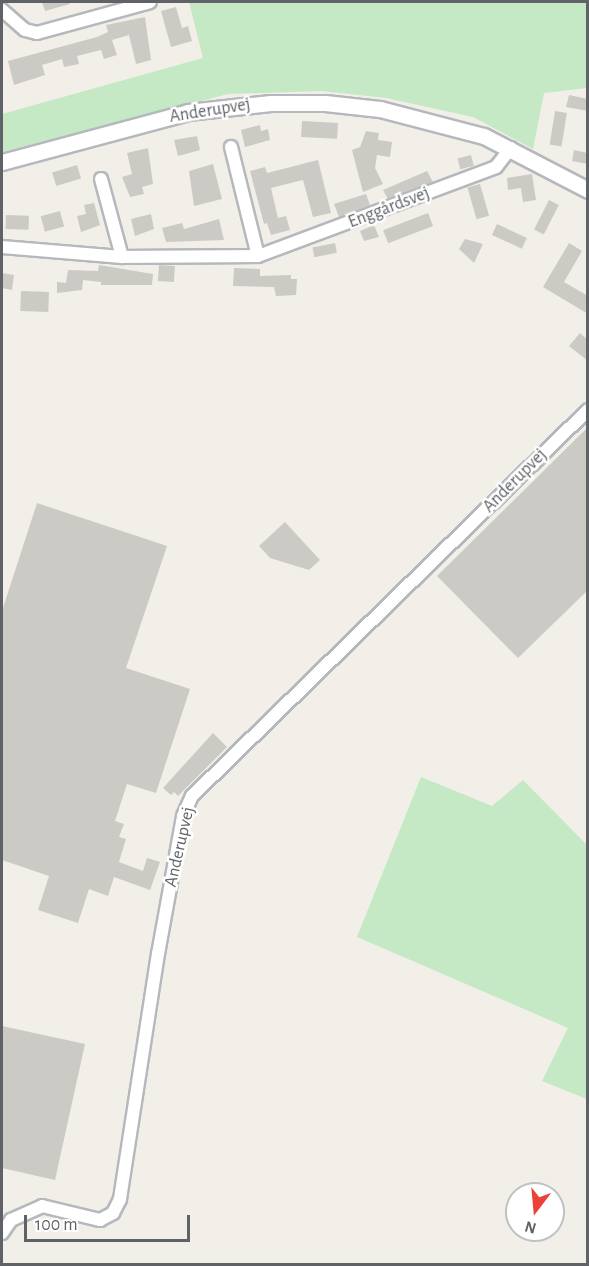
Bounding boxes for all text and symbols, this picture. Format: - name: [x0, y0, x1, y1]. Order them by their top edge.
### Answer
- street label: Anderupvej: [168, 94, 252, 128]
- street label: Enggårdsvej: [345, 183, 433, 233]
- street label: Anderupvej: [479, 445, 551, 517]
- street label: Anderupvej: [160, 805, 200, 889]
- north arrow: [505, 1182, 565, 1242]
- scale bar: [27, 1203, 194, 1241]
- text: 100 m: [35, 1216, 78, 1234]
- text: N: [523, 1218, 538, 1237]

